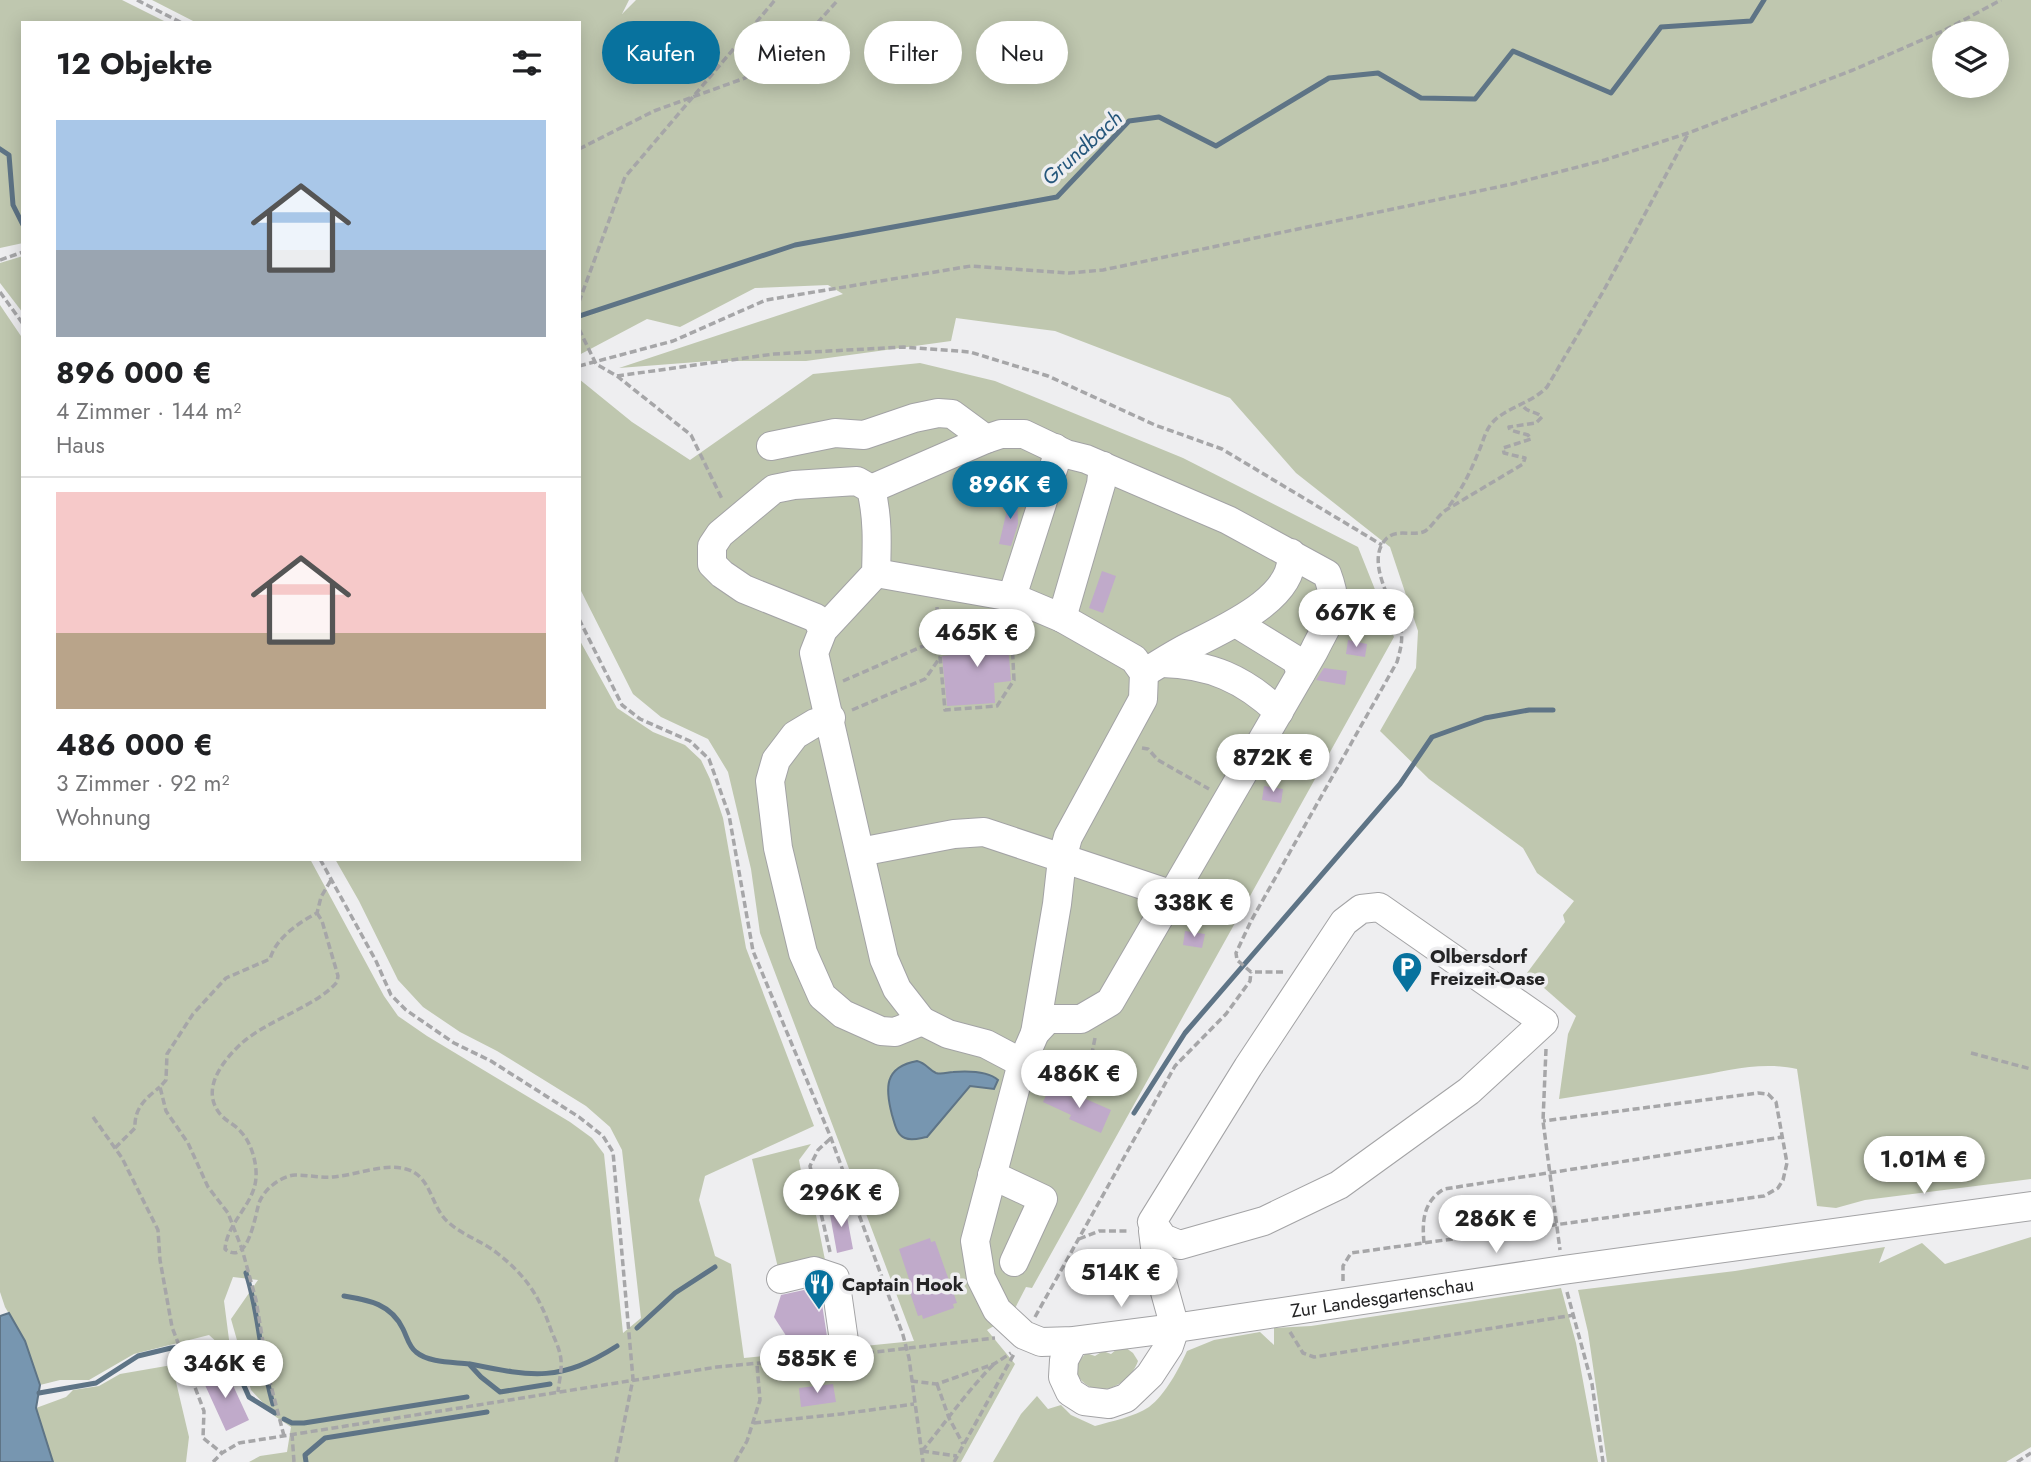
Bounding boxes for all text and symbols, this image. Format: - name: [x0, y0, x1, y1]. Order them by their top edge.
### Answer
- chip: Kaufen: [602, 21, 720, 84]
- chip: Mieten: [734, 21, 850, 84]
- chip: Filter: [864, 21, 962, 84]
- chip: Neu: [976, 21, 1068, 84]
- map controls: [1932, 21, 2009, 98]
- button: layers: [1932, 21, 2009, 98]
- text: 12 Objekte: [56, 42, 212, 85]
- icon: filters: [508, 44, 546, 82]
- water label: Grundbach: [1035, 104, 1129, 192]
- icon: home: [238, 165, 364, 291]
- text: 896 000 €: [56, 351, 212, 394]
- text: 4 Zimmer · 144 m²: [56, 394, 241, 428]
- text: Haus: [56, 428, 105, 462]
- pin: 896K €: [953, 462, 1067, 521]
- text: 896K €: [968, 467, 1052, 501]
- icon: home: [238, 537, 364, 663]
- pin: 667K €: [1299, 590, 1413, 649]
- text: 667K €: [1315, 595, 1397, 629]
- pin: 465K €: [920, 610, 1034, 669]
- text: 465K €: [935, 615, 1019, 649]
- text: 486 000 €: [56, 723, 213, 766]
- pin: 872K €: [1216, 734, 1330, 794]
- text: 872K €: [1232, 740, 1314, 774]
- text: 3 Zimmer · 92 m²: [56, 766, 229, 800]
- text: Wohnung: [56, 800, 151, 834]
- pin: 338K €: [1137, 880, 1251, 939]
- text: 338K €: [1153, 885, 1235, 919]
- place label: Olbersdorf Freizeit-Oase: [1430, 943, 1545, 992]
- parking icon: Olbersdorf Freizeit-Oase: [1390, 950, 1424, 994]
- pin: 486K €: [1022, 1050, 1136, 1110]
- text: 486K €: [1037, 1056, 1121, 1090]
- pin: 1.01M €: [1859, 1136, 1989, 1196]
- text: 1.01M €: [1880, 1142, 1968, 1176]
- pin: 296K €: [784, 1170, 898, 1229]
- text: 296K €: [799, 1175, 883, 1209]
- pin: 286K €: [1439, 1196, 1553, 1255]
- text: 286K €: [1455, 1201, 1537, 1235]
- pin: 514K €: [1064, 1250, 1178, 1309]
- text: 514K €: [1081, 1255, 1161, 1289]
- restaurant icon: Captain Hook: [802, 1267, 836, 1311]
- place label: Captain Hook: [842, 1271, 964, 1298]
- street label: Zur Landesgartenschau: [1289, 1271, 1476, 1325]
- pin: 585K €: [760, 1336, 874, 1395]
- pin: 346K €: [168, 1340, 282, 1400]
- text: 585K €: [776, 1341, 858, 1375]
- text: 346K €: [183, 1346, 267, 1380]

